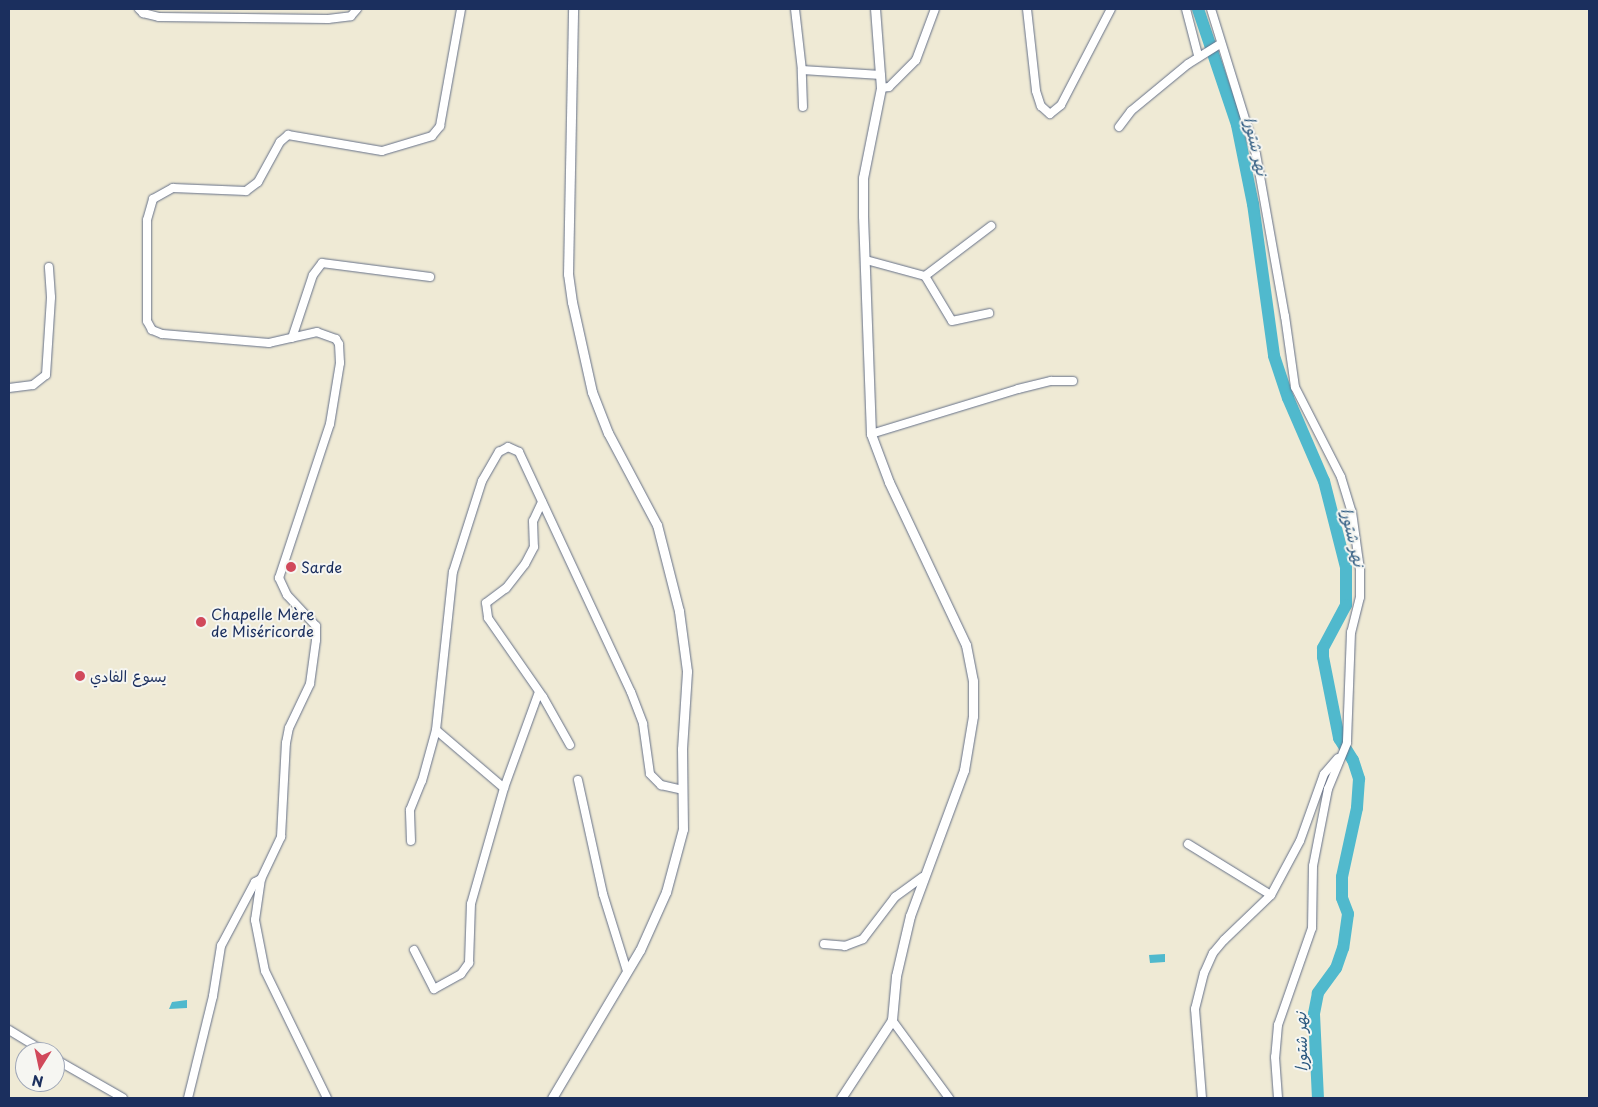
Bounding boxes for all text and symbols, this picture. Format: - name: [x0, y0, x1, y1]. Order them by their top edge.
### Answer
- water label: نهر شتورا: [1241, 115, 1273, 177]
- water label: نهر شتورا: [1338, 506, 1370, 568]
- place label: Sarde: [301, 558, 342, 576]
- marker: Sarde: [285, 561, 297, 573]
- place label: Chapelle Mère de Miséricorde: [211, 604, 315, 639]
- marker: Chapelle Mère de Miséricorde: [195, 616, 207, 628]
- place label: يسوع الفادي: [90, 667, 167, 685]
- marker: يسوع الفادي: [74, 670, 86, 682]
- water label: نهر شتورا: [1290, 1012, 1310, 1072]
- north arrow: [15, 1042, 65, 1092]
- text: N: [30, 1070, 45, 1093]

